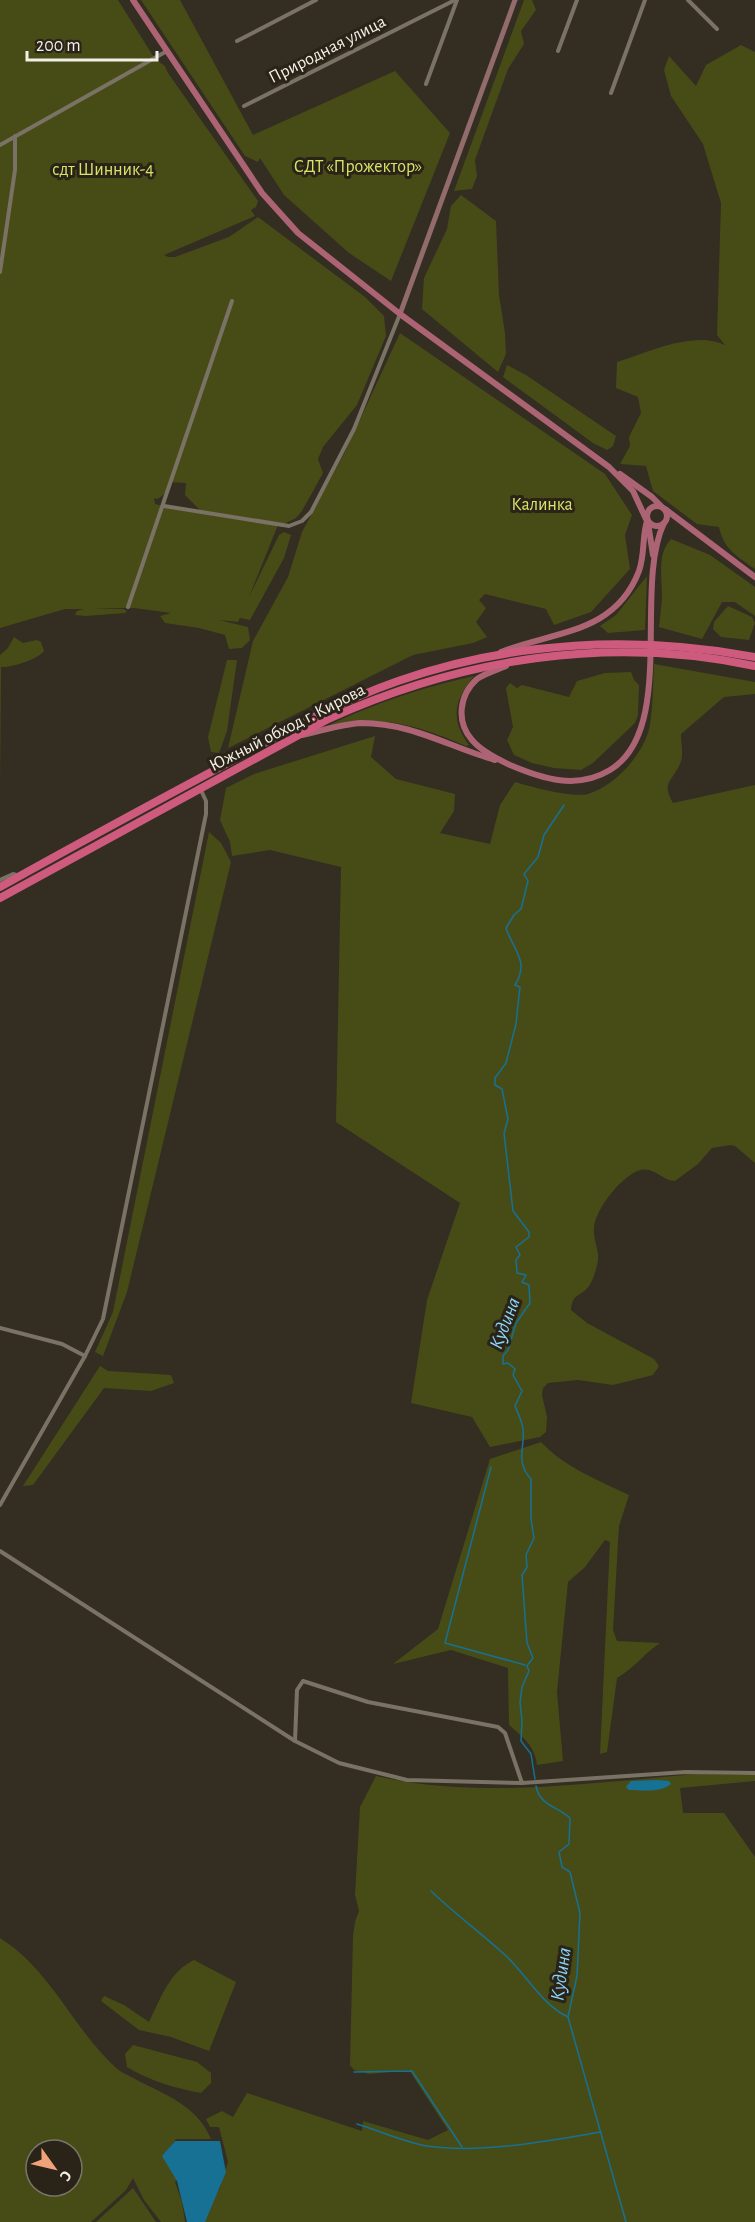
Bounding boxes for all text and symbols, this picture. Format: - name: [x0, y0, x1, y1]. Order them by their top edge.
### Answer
- street label: Природная улица: [266, 13, 389, 87]
- scale bar: [27, 24, 158, 62]
- text: 200 m: [36, 37, 81, 55]
- park label: СДТ «Прожектор»: [294, 158, 422, 176]
- park label: сдт Шинник-4: [52, 161, 154, 179]
- park label: Калинка: [511, 496, 573, 514]
- street label: Южный обход г. Кирова: [206, 680, 368, 775]
- water label: Кудина: [486, 1295, 524, 1352]
- water label: Кудина: [547, 1946, 575, 2002]
- north arrow: [24, 2138, 84, 2198]
- text: С: [56, 2168, 75, 2184]

